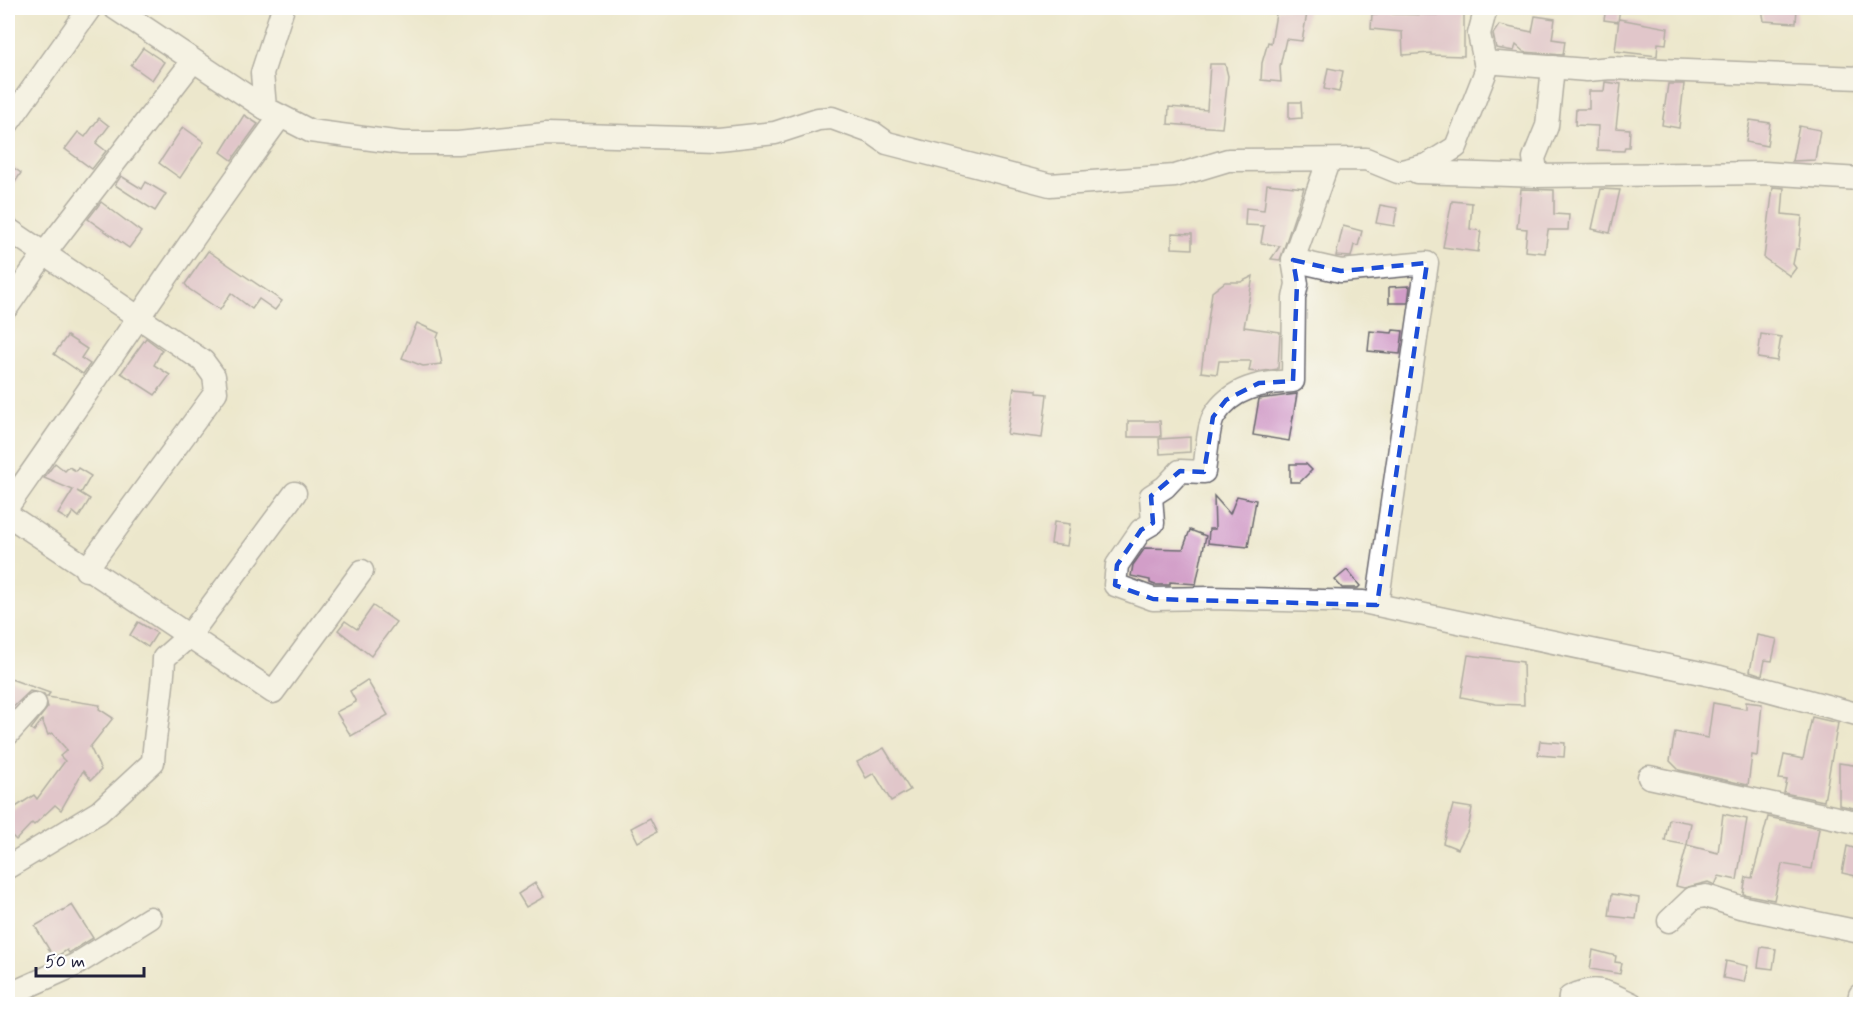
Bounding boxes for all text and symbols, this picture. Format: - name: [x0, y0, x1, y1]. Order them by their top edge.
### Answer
- scale bar: [36, 940, 144, 978]
- text: 50 m: [45, 950, 85, 974]

